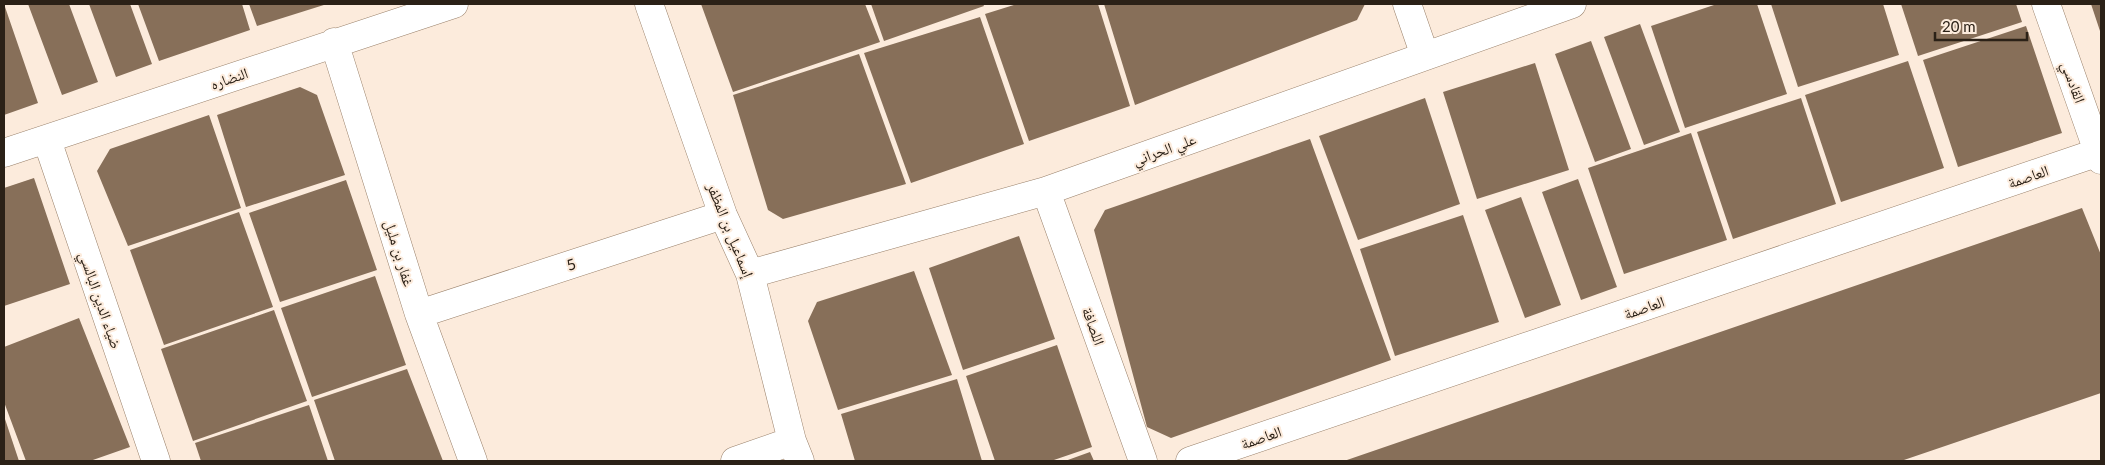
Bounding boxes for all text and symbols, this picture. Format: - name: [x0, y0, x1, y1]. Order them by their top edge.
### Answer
- scale bar: [1935, 10, 2028, 42]
- text: 20 m: [1942, 17, 1976, 35]
- street label: القادسي: [2055, 59, 2090, 106]
- street label: النضاره: [208, 63, 250, 94]
- street label: علي الحراني: [1130, 129, 1200, 172]
- street label: العاصمة: [2005, 161, 2051, 191]
- street label: إسماعيل بن المظفر: [702, 179, 758, 281]
- street label: غفار بن مليل: [379, 218, 419, 289]
- street label: ضياء الدين البالسي: [72, 249, 126, 352]
- street label: 5: [564, 254, 578, 274]
- street label: العاصمة: [1621, 292, 1667, 322]
- street label: اللصافة: [1079, 305, 1109, 347]
- street label: العاصمة: [1238, 422, 1284, 452]

